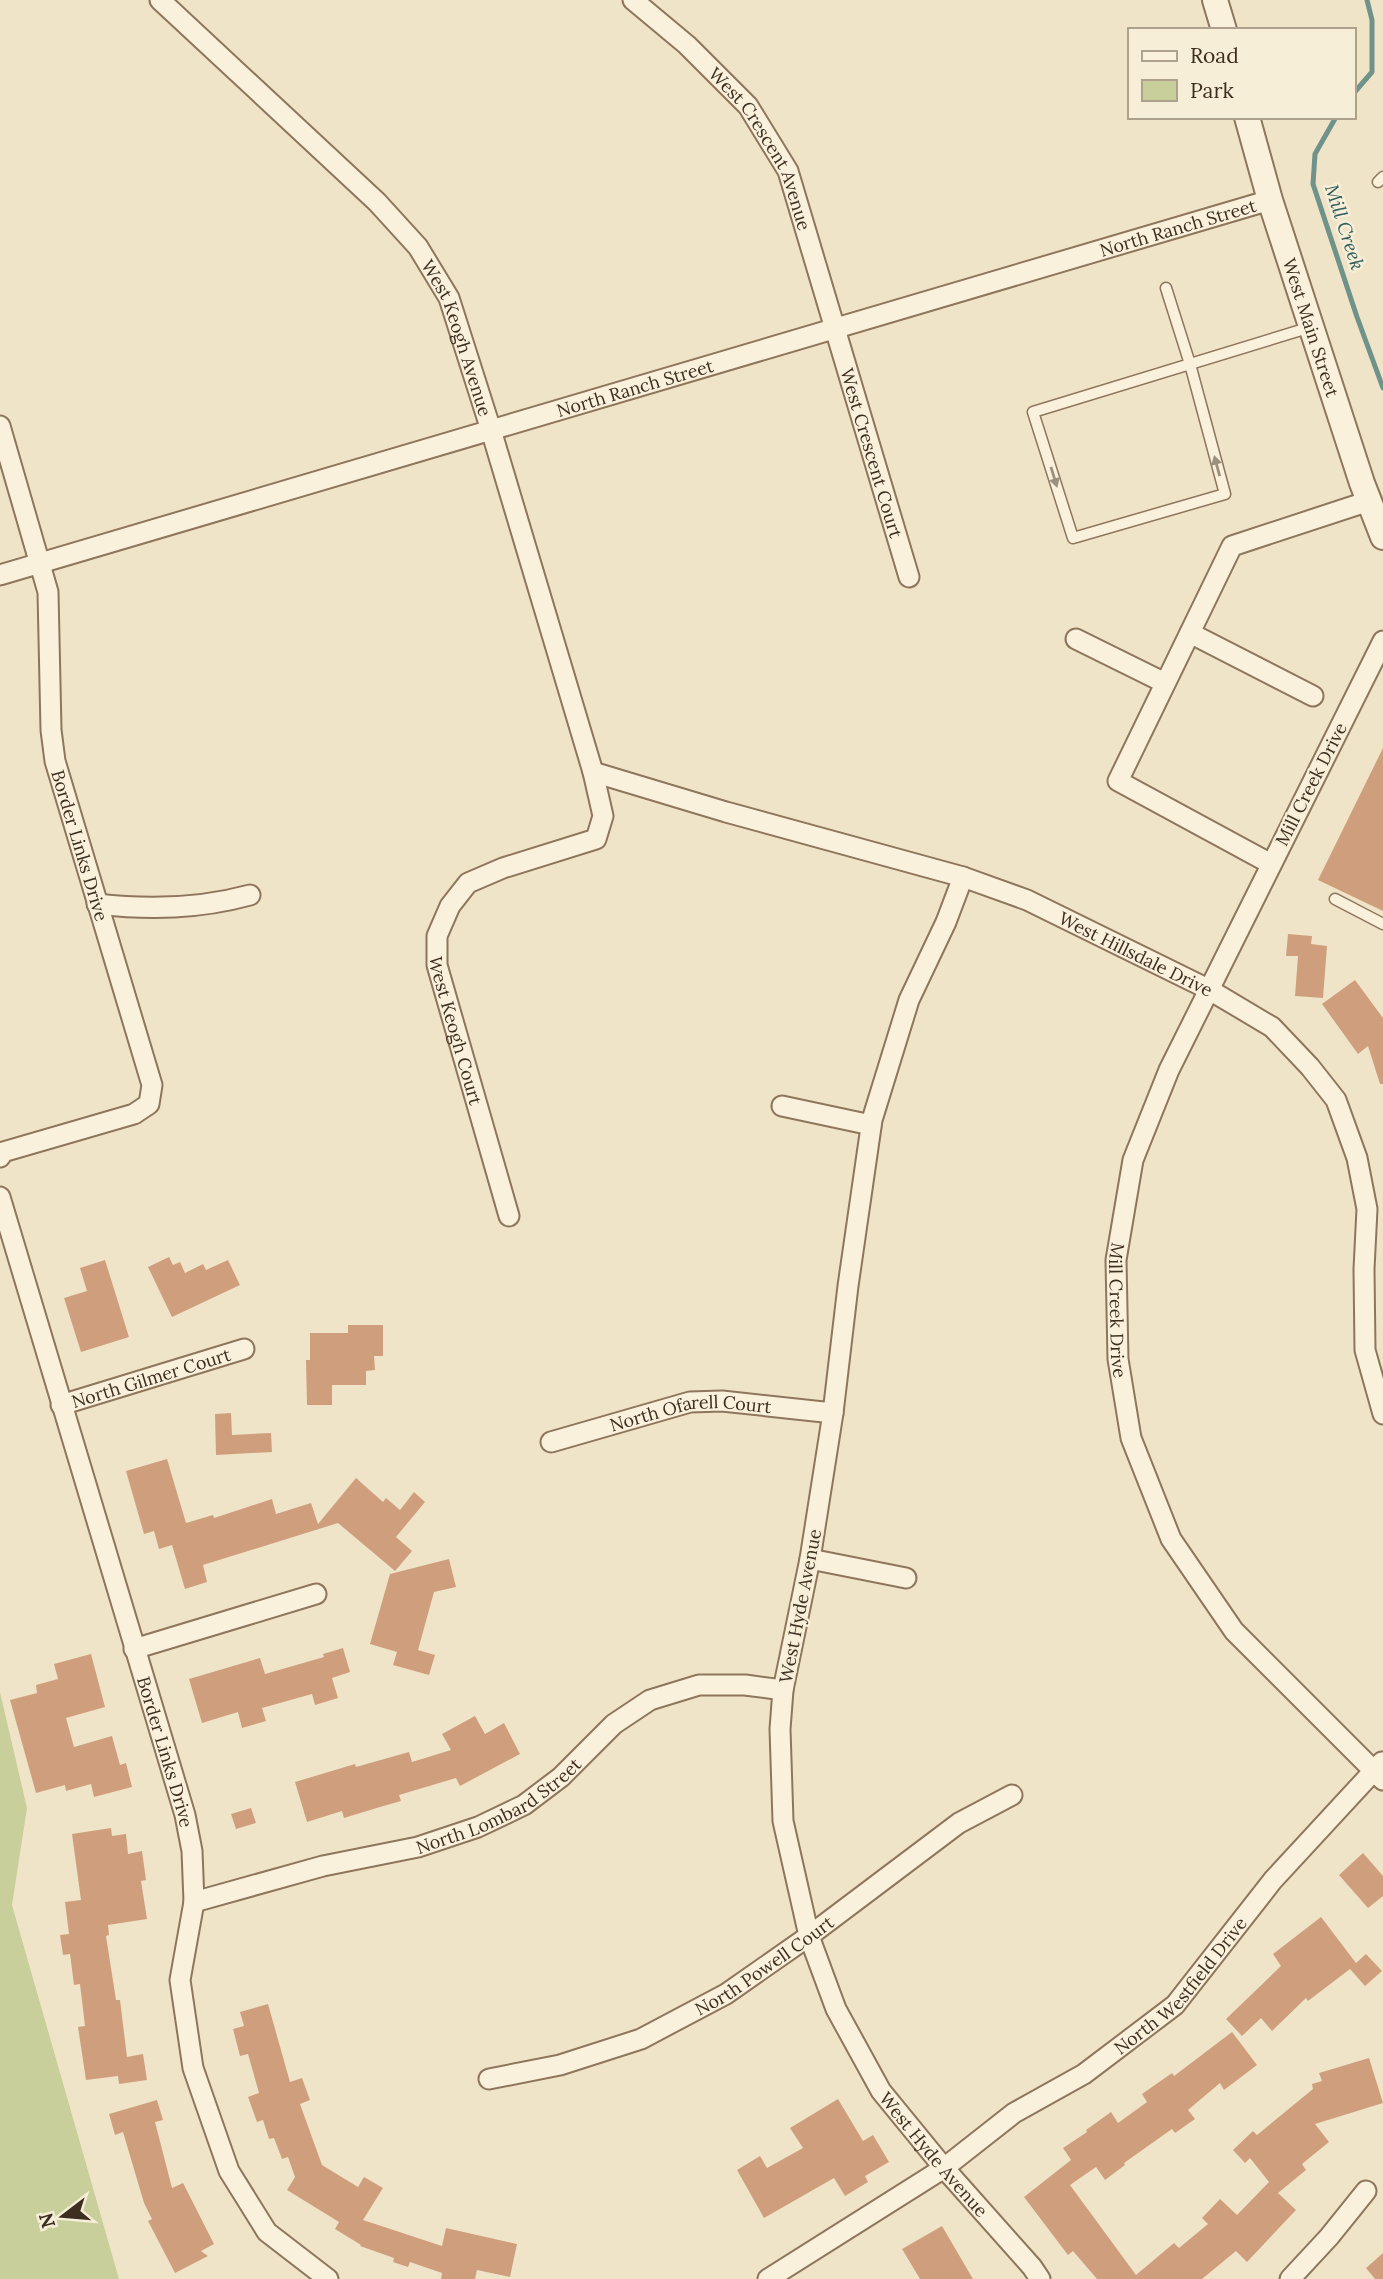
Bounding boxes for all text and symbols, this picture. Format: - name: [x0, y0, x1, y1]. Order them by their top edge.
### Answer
- legend: [1128, 28, 1355, 119]
- text: Road: [1190, 42, 1239, 69]
- street label: West Crescent Avenue: [704, 62, 817, 233]
- text: Park: [1190, 77, 1234, 104]
- water label: Mill Creek: [1320, 181, 1370, 273]
- street label: North Ranch Street: [1097, 193, 1259, 261]
- street label: West Keogh Avenue: [417, 255, 497, 419]
- street label: West Main Street: [1278, 255, 1345, 400]
- street label: North Ranch Street: [554, 354, 716, 422]
- street label: West Crescent Court: [836, 365, 908, 540]
- one-way arrow: [1212, 455, 1222, 476]
- one-way arrow: [1049, 467, 1059, 488]
- street label: Mill Creek Drive: [1270, 718, 1352, 849]
- street label: Border Links Drive: [47, 767, 114, 924]
- street label: West Hillsdale Drive: [1055, 906, 1217, 1001]
- street label: West Keogh Court: [426, 956, 488, 1108]
- street label: Mill Creek Drive: [1104, 1241, 1132, 1380]
- street label: North Gilmer Court: [68, 1342, 233, 1413]
- street label: North Ofarell Court: [607, 1389, 773, 1436]
- street label: West Hyde Avenue: [774, 1527, 826, 1685]
- street label: Border Links Drive: [133, 1673, 199, 1829]
- street label: North Lombard Street: [413, 1752, 586, 1858]
- street label: North Powell Court: [691, 1910, 838, 2020]
- street label: North Westfield Drive: [1109, 1912, 1252, 2059]
- street label: West Hyde Avenue: [875, 2087, 993, 2222]
- north arrow: [28, 2181, 98, 2251]
- text: N: [33, 2210, 60, 2231]

